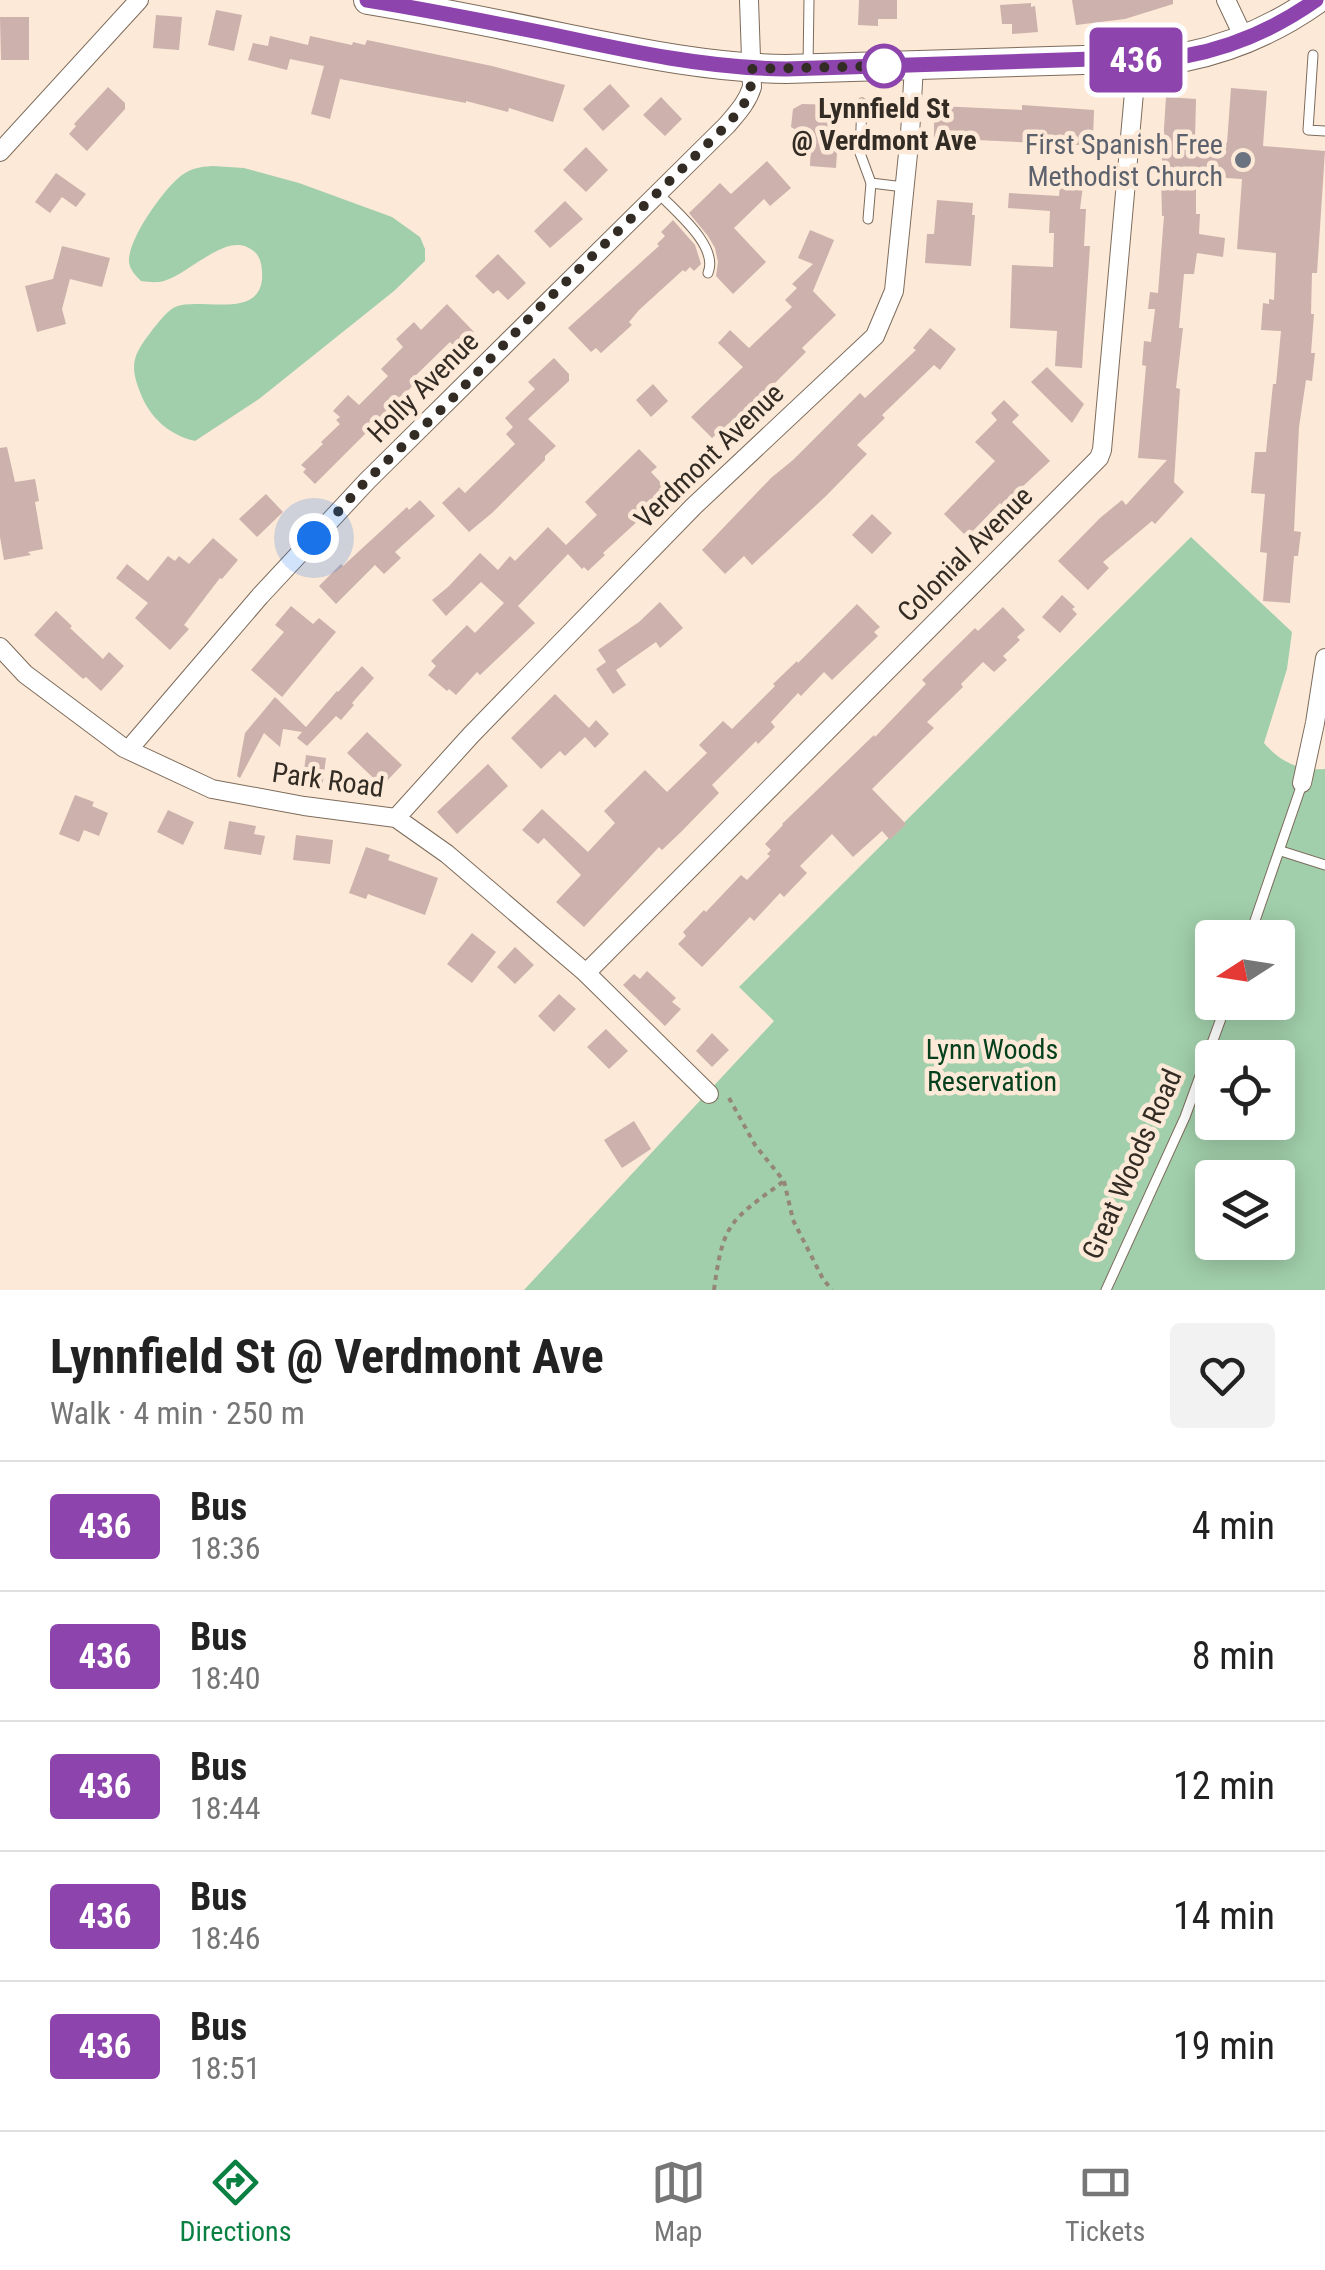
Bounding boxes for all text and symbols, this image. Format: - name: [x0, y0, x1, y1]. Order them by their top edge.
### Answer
- line badge: 436: [1078, 28, 1194, 92]
- text: 436: [1109, 40, 1163, 81]
- marker: Lynnfield St @ Verdmont Ave: [863, 45, 905, 87]
- place label: Lynnfield St @ Verdmont Ave: [791, 92, 977, 157]
- place label: First Spanish Free Methodist Church: [1025, 128, 1223, 193]
- marker: First Spanish Free Methodist Church: [1232, 149, 1254, 171]
- street label: Holly Avenue: [361, 325, 485, 449]
- street label: Verdmont Avenue: [628, 377, 790, 535]
- street label: Colonial Avenue: [891, 480, 1039, 628]
- your location: [289, 513, 339, 563]
- street label: Park Road: [270, 756, 386, 804]
- north arrow: [1195, 920, 1295, 1020]
- map controls: [1195, 920, 1295, 1260]
- park label: Lynn Woods Reservation: [926, 1033, 1058, 1098]
- button: locate: [1195, 1040, 1295, 1140]
- street label: Great Woods Road: [1075, 1064, 1189, 1264]
- button: layers: [1195, 1160, 1295, 1260]
- button: heart: [1170, 1323, 1275, 1428]
- text: Lynnfield St @ Verdmont Ave: [50, 1328, 604, 1385]
- text: Walk · 4 min · 250 m: [50, 1394, 305, 1432]
- text: Bus: [190, 1485, 247, 1529]
- text: 4 min: [1192, 1504, 1275, 1548]
- text: 436: [78, 1506, 132, 1547]
- text: 18:36: [190, 1529, 261, 1567]
- text: Bus: [190, 1615, 247, 1659]
- text: 8 min: [1192, 1634, 1275, 1678]
- text: 436: [78, 1636, 132, 1677]
- text: 18:40: [190, 1659, 261, 1697]
- text: Bus: [190, 1745, 247, 1789]
- text: 12 min: [1173, 1764, 1275, 1808]
- text: 436: [78, 1766, 132, 1807]
- text: 18:44: [190, 1789, 261, 1827]
- text: Bus: [190, 1875, 247, 1919]
- text: 14 min: [1173, 1894, 1275, 1938]
- text: 436: [78, 1896, 132, 1937]
- text: 18:46: [190, 1919, 261, 1957]
- text: Bus: [190, 2005, 247, 2049]
- text: 19 min: [1173, 2024, 1275, 2068]
- text: 436: [78, 2026, 132, 2067]
- text: 18:51: [190, 2049, 261, 2087]
- tab: Directions: [180, 2155, 291, 2248]
- tab: Map: [651, 2155, 706, 2248]
- tab: Tickets: [1065, 2155, 1145, 2248]

